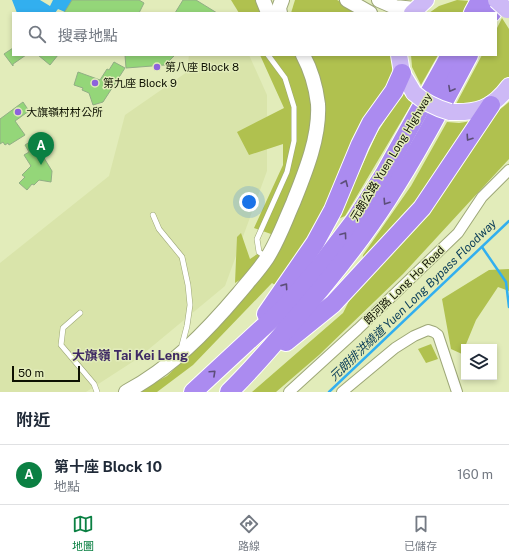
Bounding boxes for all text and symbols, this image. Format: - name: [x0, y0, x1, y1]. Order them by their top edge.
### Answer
- search box: [12, 12, 497, 56]
- icon: search: [26, 23, 48, 45]
- text: 搜尋地點: [58, 27, 118, 44]
- place label: 第八座 Block 8: [165, 61, 239, 73]
- marker: 第八座 Block 8: [152, 62, 162, 72]
- place label: 第九座 Block 9: [103, 77, 177, 89]
- marker: 第九座 Block 9: [90, 78, 100, 88]
- one-way arrow: [448, 85, 455, 92]
- street label: 元朗公路 Yuen Long Highway: [348, 91, 434, 223]
- place label: 大旗嶺村村公所: [26, 106, 103, 118]
- marker: 大旗嶺村村公所: [13, 107, 23, 117]
- pin: A: [28, 132, 54, 165]
- one-way arrow: [467, 133, 474, 140]
- one-way arrow: [340, 179, 348, 186]
- your location: [239, 192, 259, 212]
- one-way arrow: [383, 198, 391, 205]
- water label: 元朗排洪繞道 Yuen Long Bypass Floodway: [327, 216, 500, 384]
- one-way arrow: [339, 232, 347, 239]
- street label: 朗河路 Long Ho Road: [361, 243, 447, 327]
- one-way arrow: [280, 284, 287, 291]
- map controls: [461, 344, 497, 380]
- button: layers: [461, 344, 497, 380]
- district label: 大旗嶺 Tai Kei Leng: [72, 348, 188, 363]
- scale bar: [12, 364, 80, 383]
- text: 50 m: [18, 367, 44, 379]
- one-way arrow: [208, 371, 216, 378]
- text: 附近: [16, 410, 50, 430]
- text: 第十座 Block 10: [54, 458, 162, 475]
- text: A: [24, 467, 34, 482]
- text: 160 m: [457, 467, 493, 482]
- text: 地點: [54, 479, 80, 494]
- tab: 地圖: [72, 513, 94, 553]
- tab: 路線: [238, 513, 260, 553]
- tab: 已儲存: [404, 513, 437, 553]

